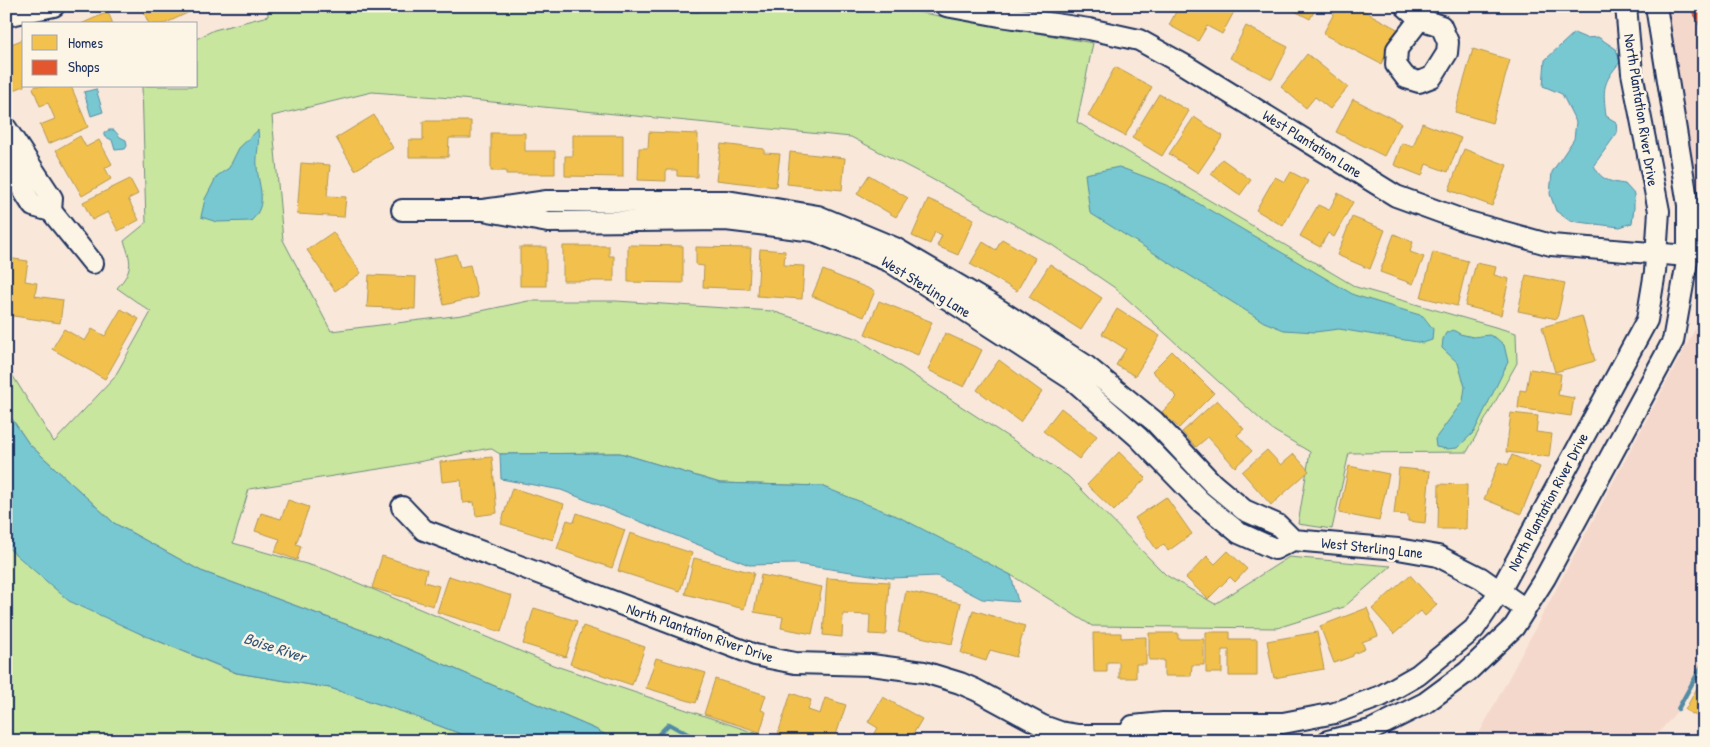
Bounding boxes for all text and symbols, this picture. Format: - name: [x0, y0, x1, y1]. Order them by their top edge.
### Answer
- legend: [22, 22, 198, 88]
- text: Homes: [68, 32, 103, 53]
- street label: North Plantation River Drive: [1619, 32, 1664, 188]
- text: Shops: [68, 56, 100, 77]
- street label: West Plantation Lane: [1259, 105, 1366, 183]
- street label: West Sterling Lane: [878, 251, 975, 322]
- street label: North Plantation River Drive: [1502, 429, 1593, 575]
- street label: West Sterling Lane: [1320, 532, 1424, 563]
- street label: North Plantation River Drive: [624, 598, 776, 668]
- water label: Boise River: [241, 627, 311, 668]

